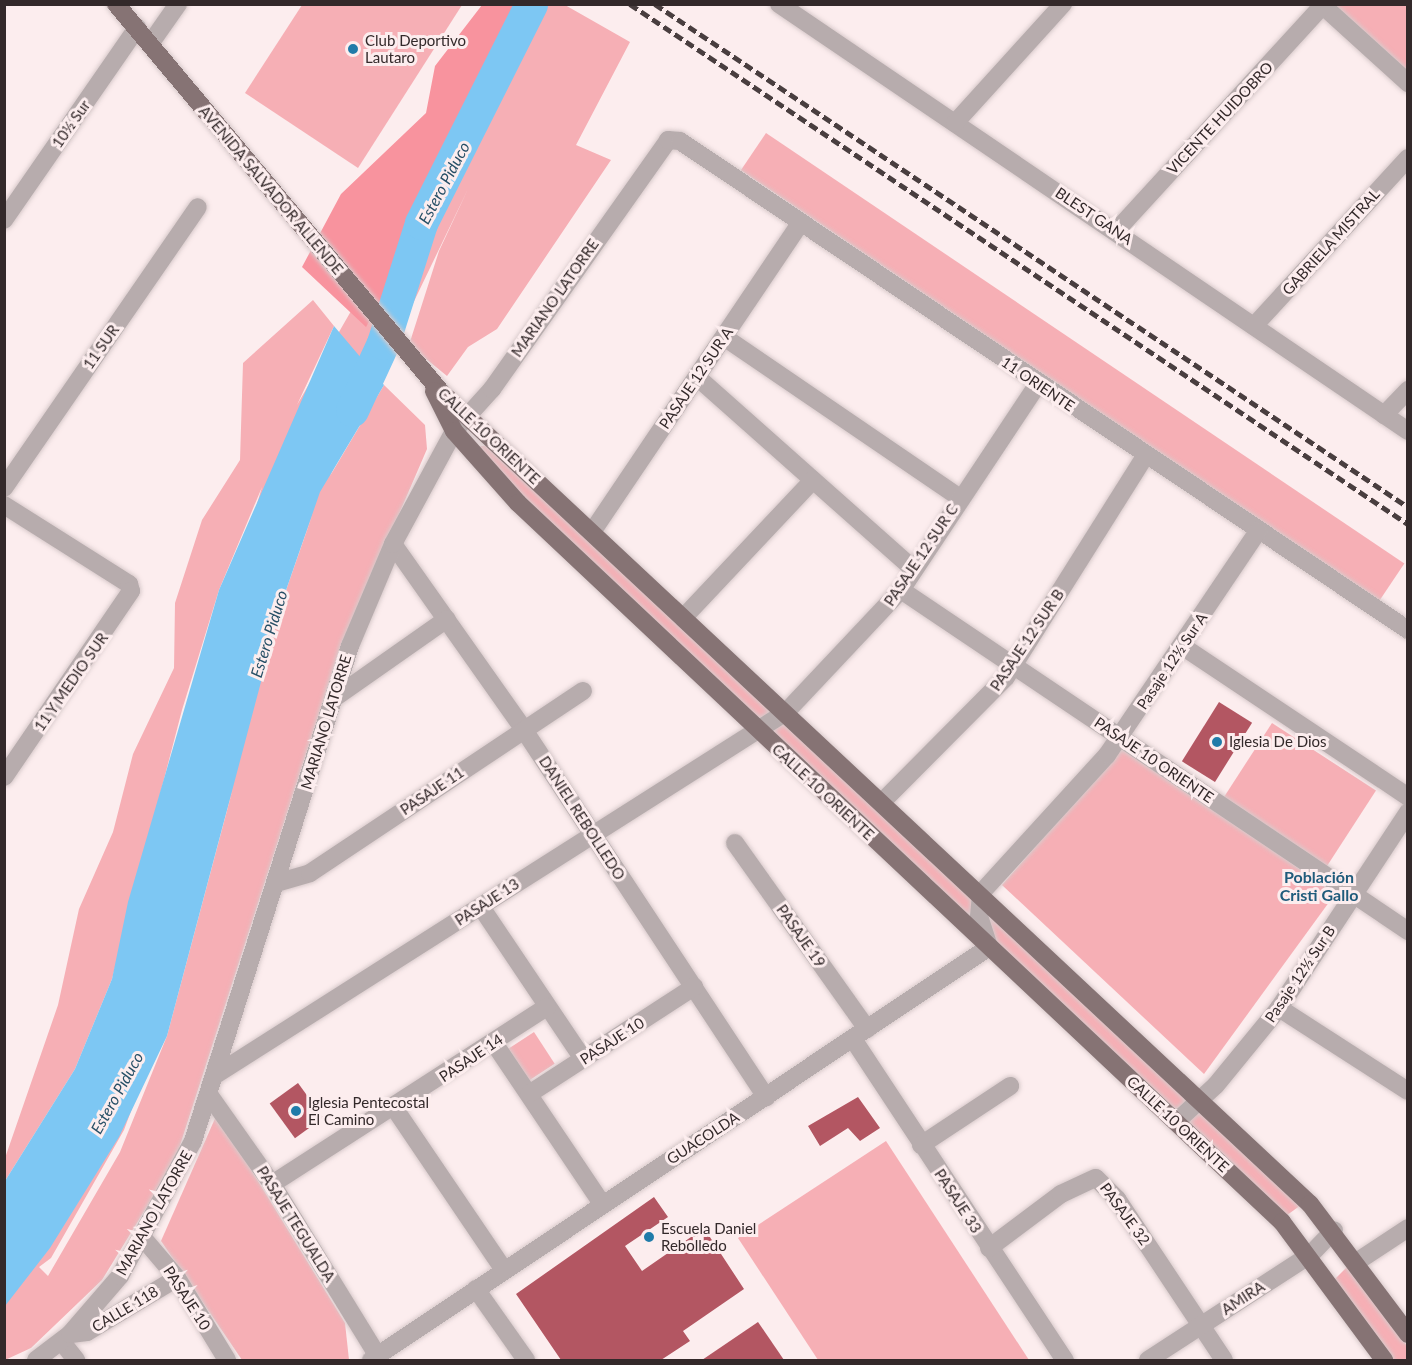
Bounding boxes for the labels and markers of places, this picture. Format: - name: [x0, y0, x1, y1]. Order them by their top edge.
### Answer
- place label: Club Deportivo Lautaro: [365, 31, 466, 66]
- marker: Club Deportivo Lautaro: [346, 42, 360, 56]
- place label: Iglesia De Dios: [1229, 733, 1327, 751]
- marker: Iglesia De Dios: [1210, 735, 1224, 749]
- place label: Iglesia Pentecostal El Camino: [308, 1093, 429, 1128]
- marker: Iglesia Pentecostal El Camino: [289, 1104, 303, 1118]
- place label: Escuela Daniel Rebolledo: [661, 1219, 756, 1254]
- marker: Escuela Daniel Rebolledo: [642, 1230, 656, 1244]

